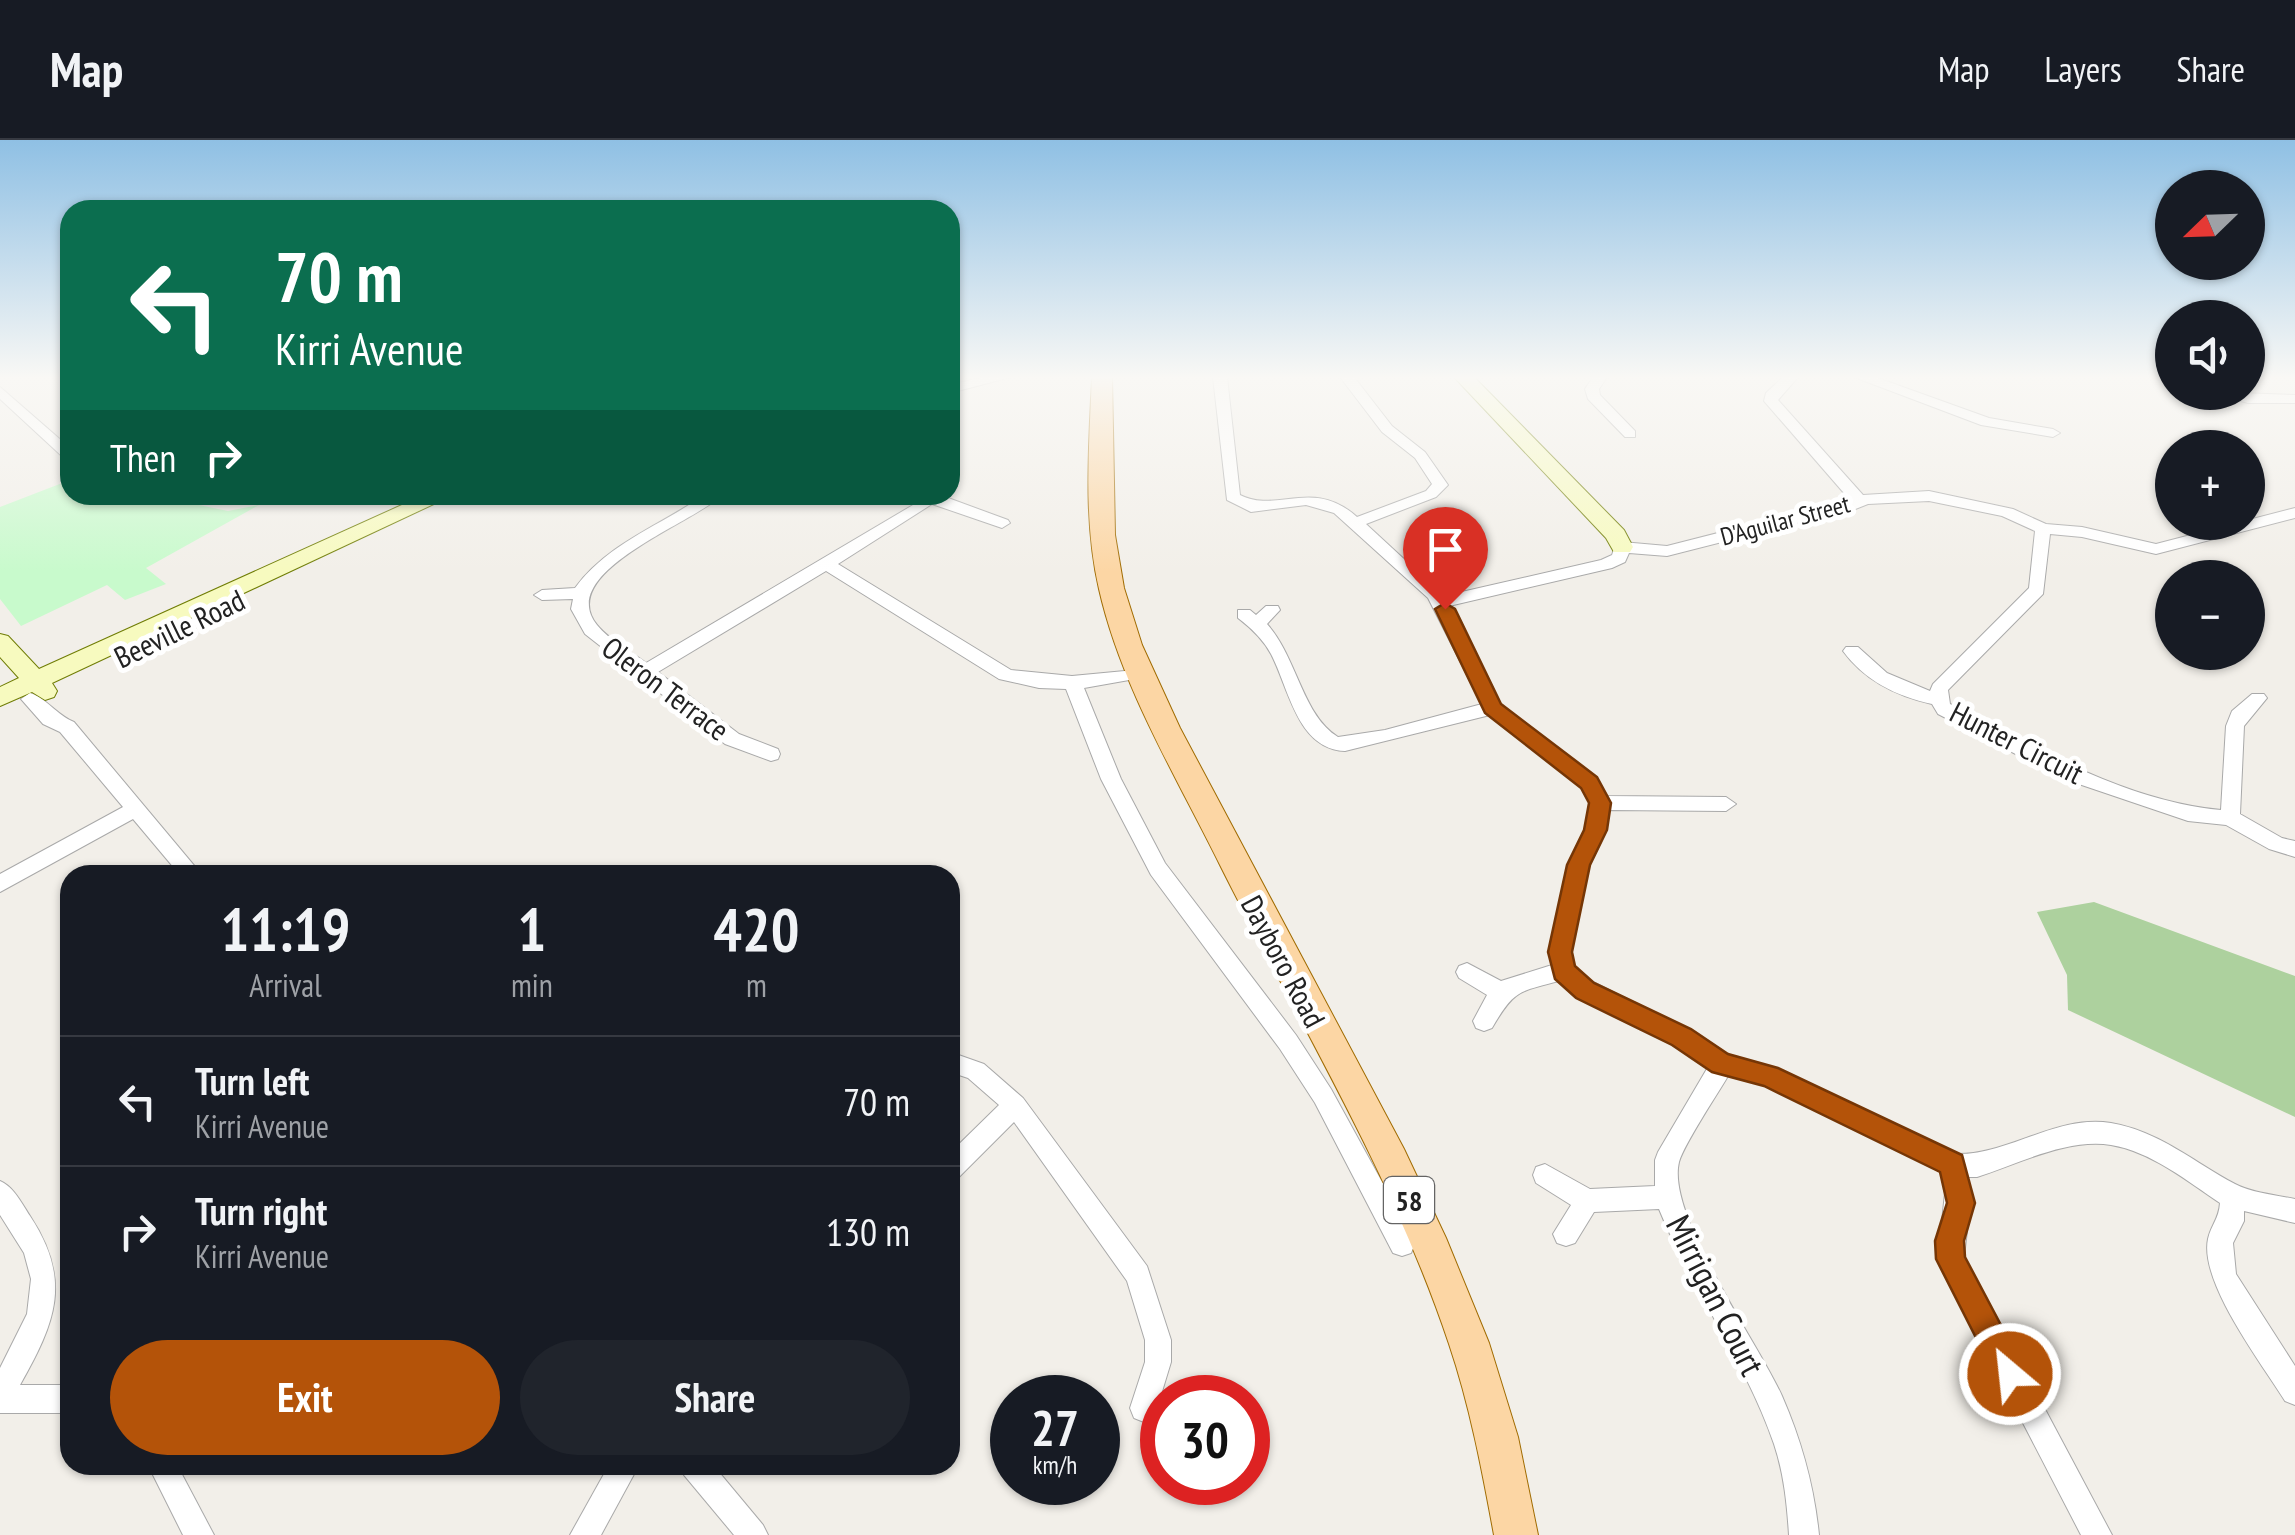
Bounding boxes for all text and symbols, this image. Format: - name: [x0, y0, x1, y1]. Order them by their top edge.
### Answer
- text: Map: [50, 38, 123, 100]
- text: Map: [1938, 46, 1989, 92]
- text: Layers: [2044, 46, 2122, 92]
- text: Share: [2177, 46, 2245, 92]
- north arrow: [2155, 170, 2265, 280]
- map controls: [2155, 170, 2265, 670]
- text: 70 m: [275, 231, 403, 321]
- icon: left: [110, 240, 240, 370]
- button: sound: [2155, 300, 2265, 410]
- text: Kirri Avenue: [275, 319, 464, 377]
- icon: right: [196, 430, 251, 485]
- button: +: [2155, 430, 2265, 540]
- text: Then: [110, 433, 176, 482]
- street label: D'Aguilar Street: [1717, 487, 1853, 553]
- pin: [1403, 507, 1488, 610]
- icon: arrive: [1418, 522, 1473, 577]
- button: −: [2155, 560, 2265, 670]
- street label: Beeville Road: [107, 580, 251, 676]
- street label: Oleron Terrace: [595, 627, 737, 749]
- street label: Hunter Circuit: [1944, 692, 2091, 792]
- street label: Dayboro Road: [1233, 888, 1335, 1034]
- text: 11:19: [221, 890, 350, 968]
- text: 1: [518, 890, 546, 968]
- text: 420: [713, 890, 799, 968]
- text: Arrival: [249, 964, 322, 1006]
- text: min: [511, 964, 553, 1006]
- text: m: [746, 964, 767, 1006]
- text: Turn left: [195, 1056, 309, 1105]
- icon: left: [110, 1074, 165, 1129]
- text: 70 m: [843, 1077, 910, 1126]
- text: Kirri Avenue: [195, 1105, 329, 1147]
- road number: 58: [1384, 1177, 1434, 1223]
- text: Turn right: [195, 1186, 327, 1235]
- icon: right: [110, 1204, 165, 1259]
- text: 130 m: [826, 1207, 910, 1256]
- street label: Mirrigan Court: [1656, 1207, 1776, 1383]
- text: Kirri Avenue: [195, 1235, 329, 1277]
- position arrow: [1958, 1322, 2062, 1426]
- button: Exit: [110, 1340, 500, 1455]
- button: Share: [520, 1340, 910, 1455]
- speed limit sign: 30: [1140, 1375, 1270, 1505]
- text: 27: [1031, 1395, 1079, 1460]
- text: km/h: [1033, 1449, 1077, 1481]

